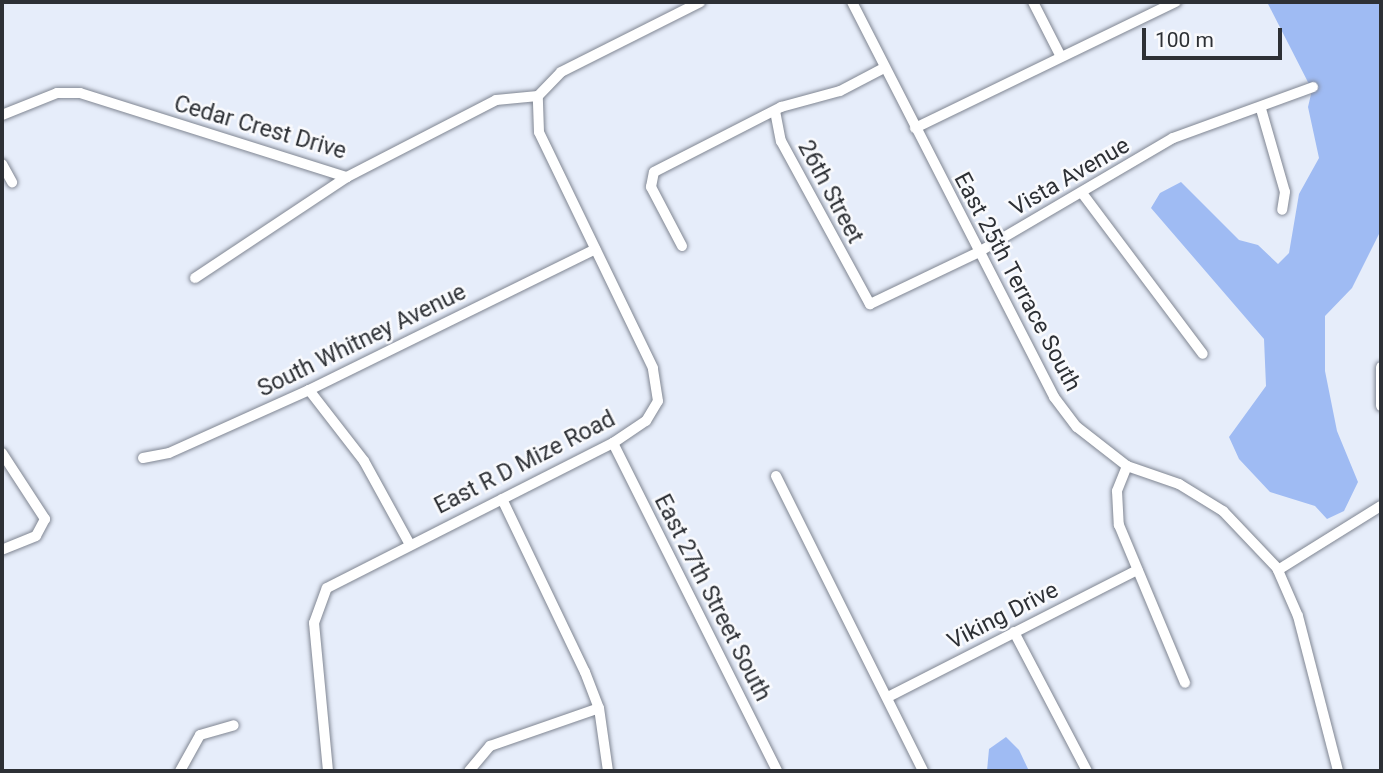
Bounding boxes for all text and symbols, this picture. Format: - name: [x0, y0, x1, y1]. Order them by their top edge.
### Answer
- scale bar: [1145, 14, 1285, 58]
- text: 100 m: [1155, 28, 1214, 52]
- street label: Cedar Crest Drive: [171, 90, 349, 166]
- street label: Vista Avenue: [1005, 132, 1135, 222]
- street label: 26th Street: [791, 136, 869, 248]
- street label: East 25th Terrace South: [947, 168, 1087, 396]
- street label: South Whitney Avenue: [253, 279, 471, 403]
- street label: East R D Mize Road: [430, 406, 620, 520]
- street label: East 27th Street South: [648, 490, 776, 706]
- street label: Viking Drive: [943, 576, 1063, 656]

